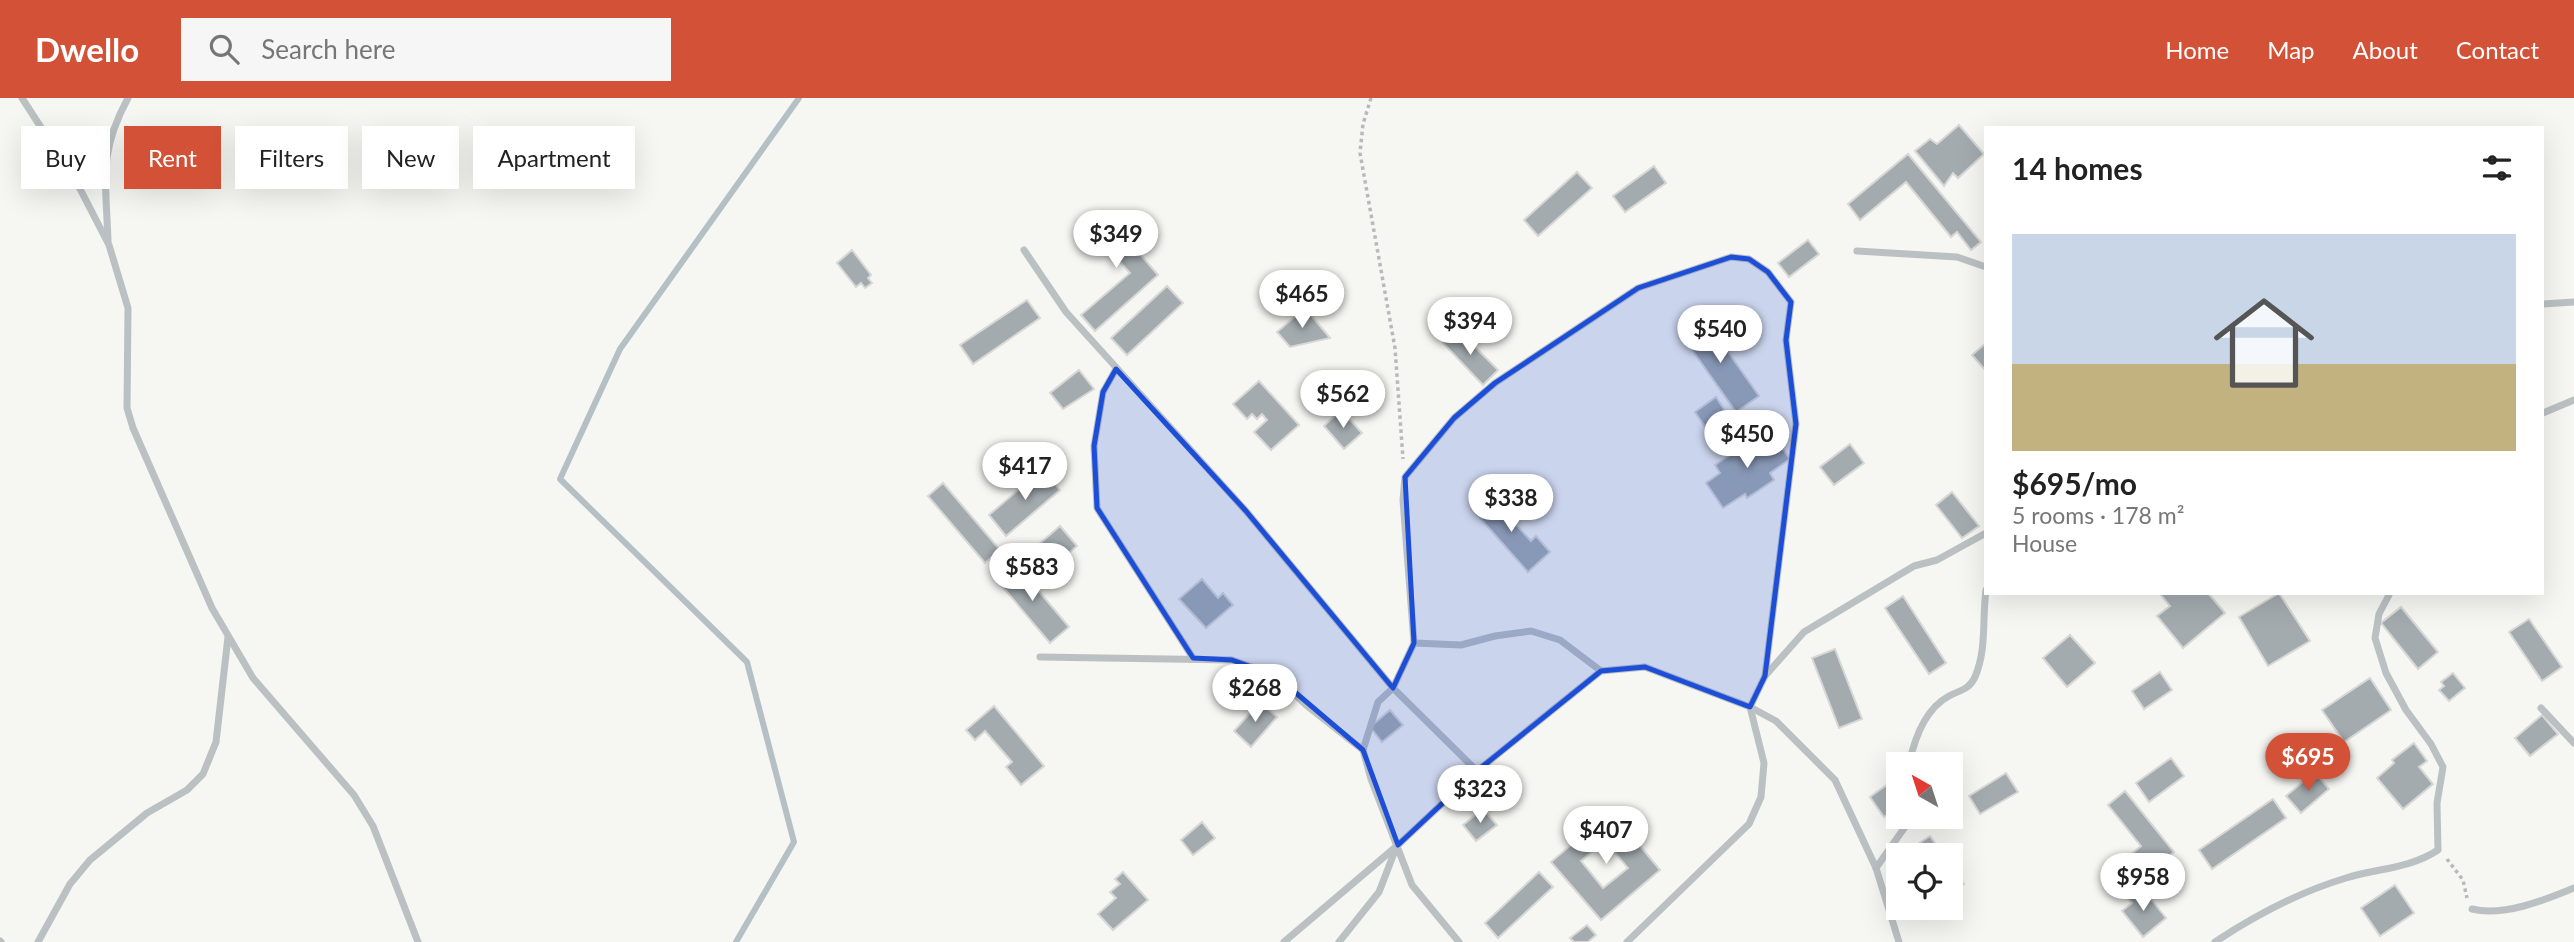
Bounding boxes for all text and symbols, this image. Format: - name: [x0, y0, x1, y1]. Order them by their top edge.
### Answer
- search box: [181, 18, 671, 81]
- text: Dwello: [35, 29, 139, 69]
- icon: search: [205, 30, 243, 68]
- text: Search here: [261, 33, 395, 65]
- text: Home: [2165, 35, 2229, 64]
- text: Map: [2267, 35, 2315, 64]
- text: About: [2353, 35, 2418, 64]
- text: Contact: [2456, 35, 2539, 64]
- chip: Buy: [21, 126, 110, 189]
- chip: Rent: [124, 126, 221, 189]
- chip: Filters: [235, 126, 348, 189]
- chip: New: [362, 126, 459, 189]
- chip: Apartment: [473, 126, 635, 189]
- icon: filters: [2478, 149, 2516, 187]
- text: 14 homes: [2012, 150, 2143, 186]
- pin: $349: [1075, 211, 1157, 270]
- text: $349: [1089, 219, 1143, 247]
- pin: $465: [1261, 271, 1343, 330]
- text: $465: [1275, 279, 1329, 307]
- icon: home: [2201, 280, 2327, 406]
- pin: $394: [1429, 298, 1511, 357]
- text: $394: [1443, 306, 1497, 334]
- pin: $540: [1679, 306, 1761, 365]
- text: $540: [1693, 314, 1747, 342]
- pin: $562: [1302, 370, 1384, 430]
- text: $562: [1316, 379, 1370, 407]
- pin: $450: [1706, 410, 1788, 470]
- text: $450: [1720, 419, 1774, 447]
- pin: $417: [984, 442, 1066, 502]
- text: $417: [998, 451, 1052, 479]
- text: $695/mo: [2012, 465, 2137, 501]
- pin: $338: [1470, 474, 1552, 534]
- text: $338: [1484, 483, 1538, 511]
- text: 5 rooms · 178 m²: [2012, 501, 2184, 529]
- text: House: [2012, 529, 2077, 557]
- pin: $583: [991, 544, 1073, 603]
- text: $583: [1005, 552, 1059, 580]
- pin: $268: [1214, 664, 1296, 724]
- text: $268: [1228, 673, 1282, 701]
- pin: $695: [2267, 734, 2349, 793]
- text: $695: [2281, 742, 2335, 770]
- north arrow: [1886, 752, 1964, 830]
- map controls: [1886, 752, 1963, 920]
- pin: $323: [1439, 766, 1521, 825]
- text: $323: [1453, 774, 1507, 802]
- pin: $407: [1565, 806, 1647, 866]
- text: $407: [1579, 815, 1633, 843]
- button: locate: [1886, 843, 1963, 920]
- pin: $958: [2102, 854, 2184, 913]
- text: $958: [2116, 862, 2170, 890]

